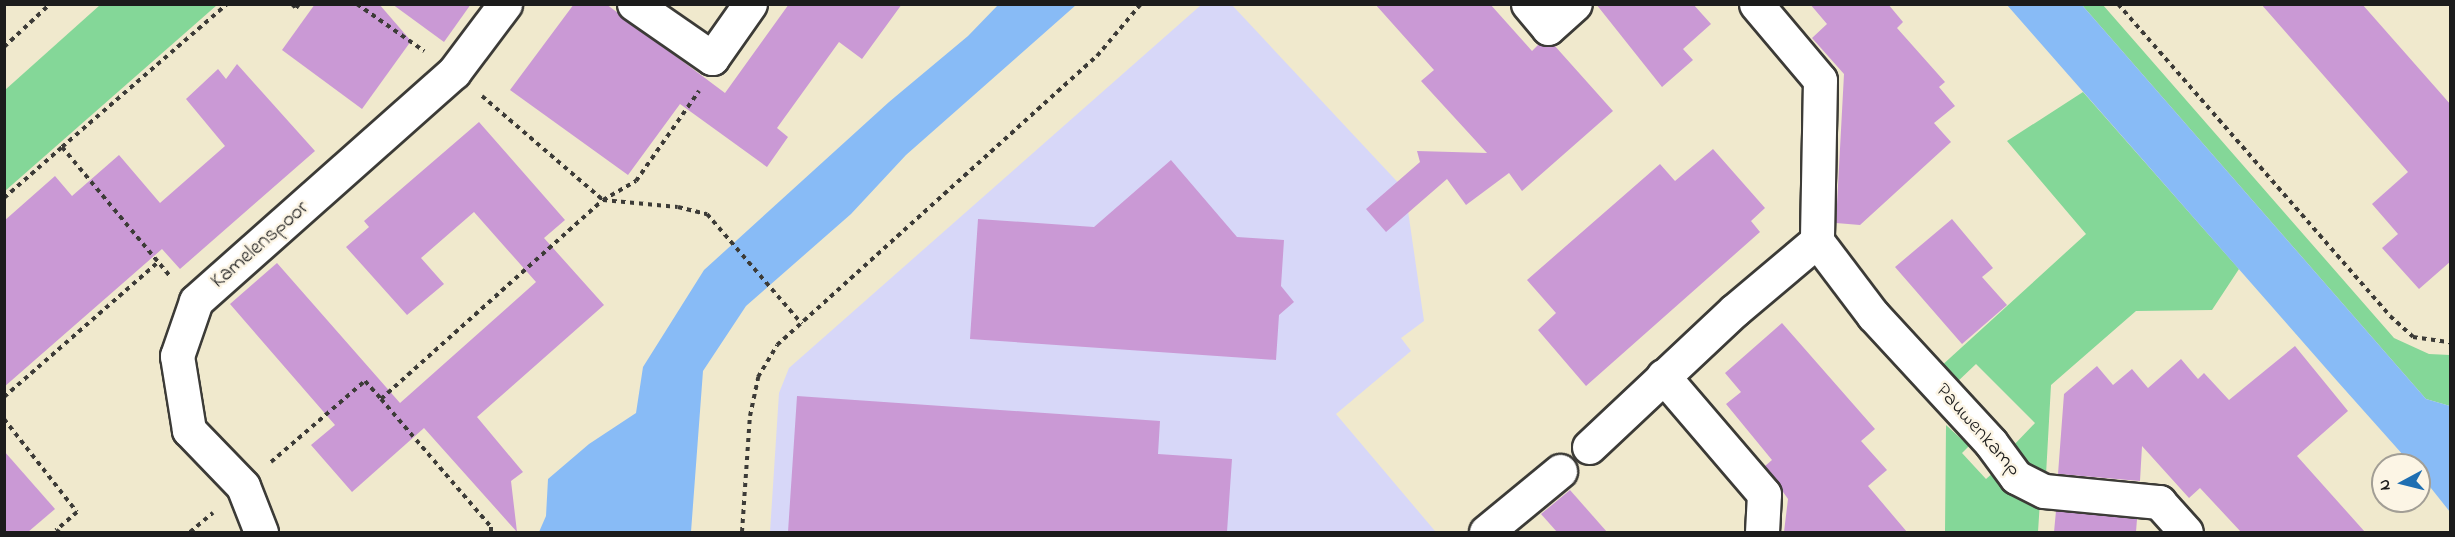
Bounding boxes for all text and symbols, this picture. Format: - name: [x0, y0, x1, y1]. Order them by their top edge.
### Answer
- street label: Kamelenspoor: [206, 196, 314, 294]
- street label: Pauwenkamp: [1930, 378, 2026, 482]
- north arrow: [2371, 453, 2431, 513]
- text: N: [2373, 478, 2398, 492]

